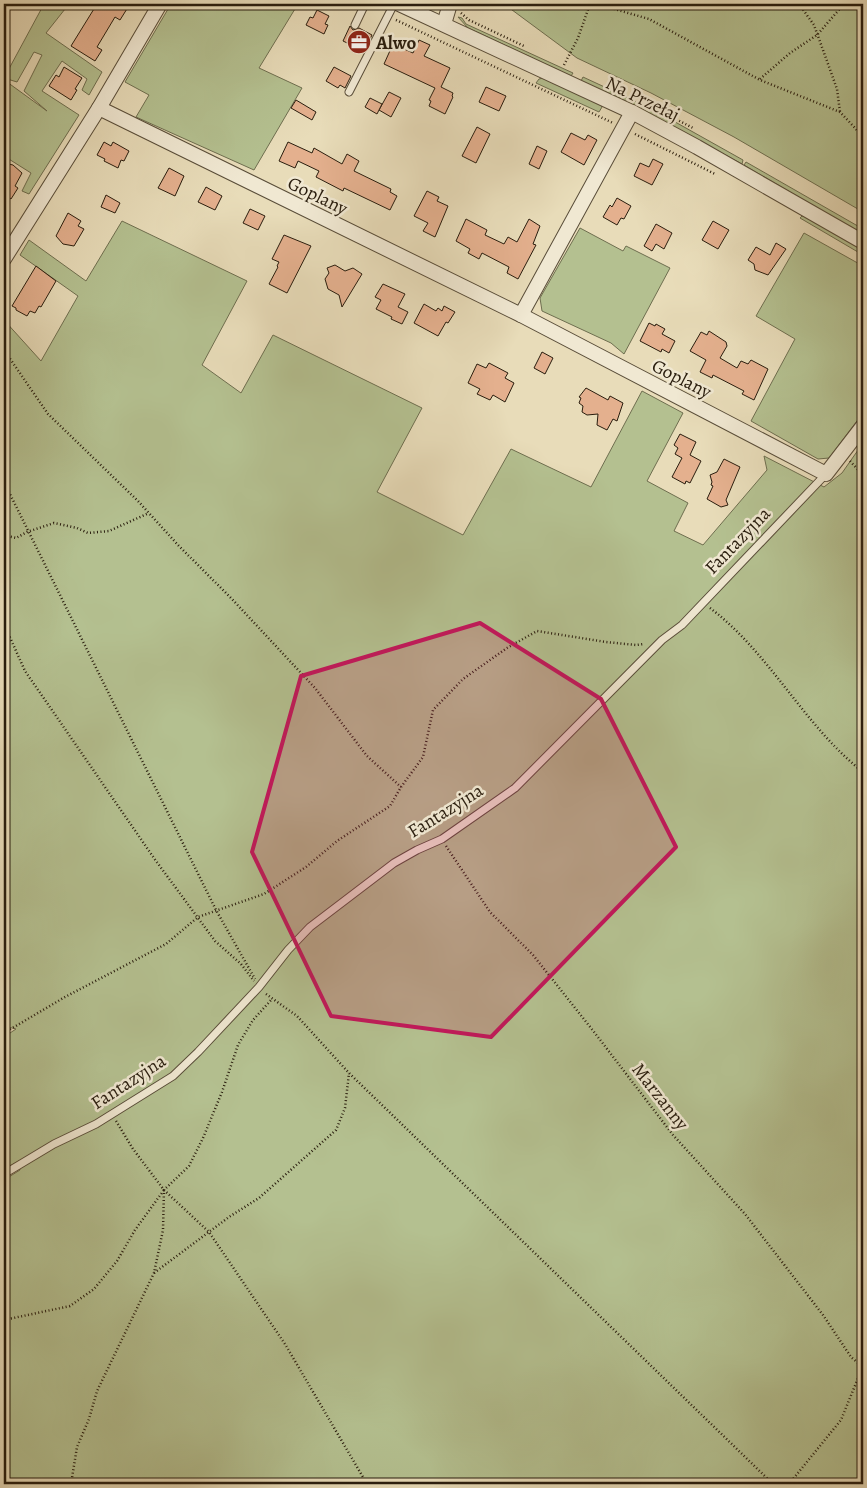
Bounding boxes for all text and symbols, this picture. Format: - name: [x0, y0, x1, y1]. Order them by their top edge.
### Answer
- office icon: Alwo: [346, 29, 372, 55]
- place label: Alwo: [375, 30, 416, 56]
- street label: Na Przełaj: [601, 70, 684, 128]
- street label: Goplany: [283, 170, 352, 222]
- street label: Goplany: [647, 353, 716, 405]
- street label: Fantazyjna: [699, 501, 777, 580]
- street label: Fantazyjna: [403, 777, 488, 844]
- street label: Fantazyjna: [86, 1048, 171, 1116]
- street label: Marzanny: [626, 1058, 695, 1136]

